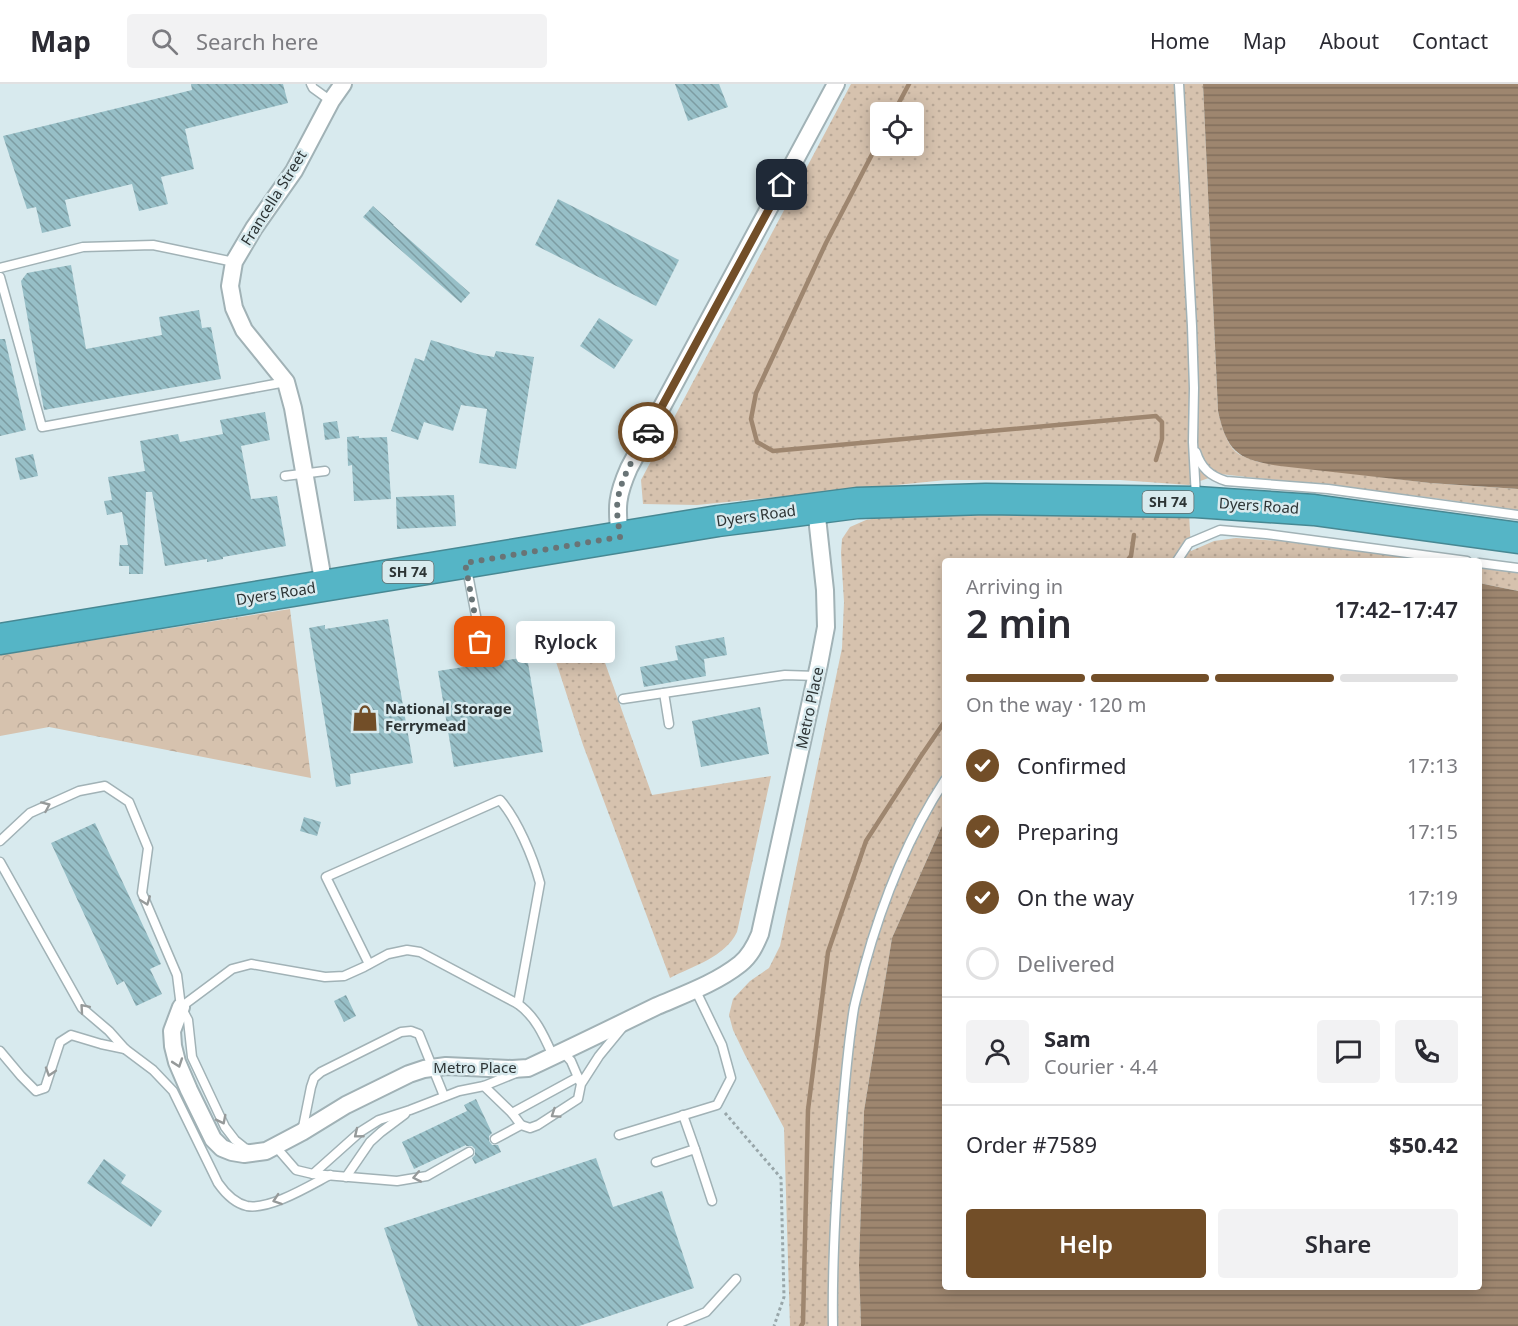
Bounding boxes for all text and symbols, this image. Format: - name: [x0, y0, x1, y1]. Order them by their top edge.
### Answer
- search box: [127, 14, 547, 68]
- text: Map: [30, 22, 91, 60]
- icon: search: [148, 25, 181, 58]
- text: Search here: [196, 26, 318, 56]
- text: Home: [1150, 27, 1210, 55]
- text: Map: [1243, 27, 1286, 55]
- text: About: [1319, 27, 1379, 55]
- text: Contact: [1412, 27, 1488, 55]
- map controls: [870, 102, 924, 156]
- button: locate: [870, 102, 924, 156]
- street label: Francella Street: [236, 145, 311, 249]
- pin: [756, 159, 807, 210]
- icon: home: [765, 168, 798, 201]
- courier: [618, 402, 678, 462]
- icon: car: [632, 416, 665, 449]
- road number: SH 74: [1142, 491, 1194, 513]
- street label: Dyers Road: [1218, 492, 1300, 518]
- street label: Dyers Road: [715, 500, 797, 531]
- road number: SH 74: [382, 561, 434, 583]
- text: Arriving in: [966, 573, 1063, 600]
- street label: Dyers Road: [235, 577, 317, 609]
- text: 17:42–17:47: [1334, 594, 1458, 624]
- text: 2 min: [966, 596, 1072, 649]
- pin: [454, 616, 505, 667]
- callout: Rylock: [516, 621, 615, 663]
- icon: bag: [463, 625, 496, 658]
- text: Rylock: [534, 628, 597, 655]
- street label: Metro Place: [791, 665, 827, 751]
- text: On the way · 120 m: [966, 691, 1146, 718]
- place label: National Storage Ferrymead: [385, 698, 512, 735]
- shop icon: National Storage Ferrymead: [350, 703, 380, 733]
- icon: check: [966, 749, 999, 782]
- text: Confirmed: [1017, 750, 1127, 780]
- text: 17:13: [1407, 752, 1458, 779]
- one-way arrow: [40, 801, 51, 813]
- icon: check: [966, 815, 999, 848]
- text: Preparing: [1017, 816, 1119, 846]
- text: 17:15: [1407, 818, 1458, 845]
- icon: check: [966, 881, 999, 914]
- text: On the way: [1017, 882, 1134, 912]
- text: 17:19: [1407, 884, 1458, 911]
- one-way arrow: [139, 895, 151, 906]
- text: Delivered: [1017, 948, 1115, 978]
- one-way arrow: [80, 1004, 91, 1015]
- button: person: [966, 1020, 1029, 1083]
- button: chat: [1317, 1020, 1380, 1083]
- button: phone: [1395, 1020, 1458, 1083]
- text: Sam: [1044, 1023, 1091, 1053]
- text: Courier · 4.4: [1044, 1053, 1158, 1080]
- one-way arrow: [171, 1057, 184, 1068]
- street label: Metro Place: [433, 1057, 517, 1077]
- one-way arrow: [45, 1066, 58, 1077]
- one-way arrow: [551, 1107, 562, 1118]
- one-way arrow: [214, 1114, 226, 1125]
- one-way arrow: [354, 1127, 365, 1138]
- text: Order #7589: [966, 1129, 1097, 1159]
- text: $50.42: [1389, 1129, 1458, 1159]
- one-way arrow: [412, 1170, 422, 1183]
- one-way arrow: [272, 1193, 283, 1206]
- button: Help: [966, 1209, 1206, 1278]
- button: Share: [1218, 1209, 1458, 1278]

